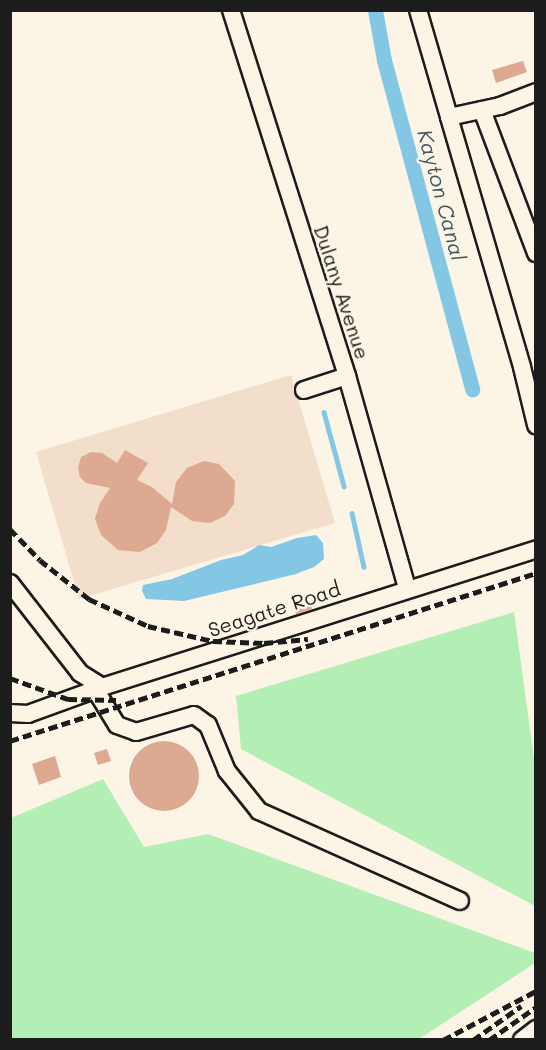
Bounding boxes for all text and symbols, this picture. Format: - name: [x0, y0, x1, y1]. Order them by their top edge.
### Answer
- water label: Kayton Canal: [412, 127, 472, 263]
- street label: Dulany Avenue: [309, 222, 375, 362]
- street label: Seagate Road: [205, 576, 343, 642]

